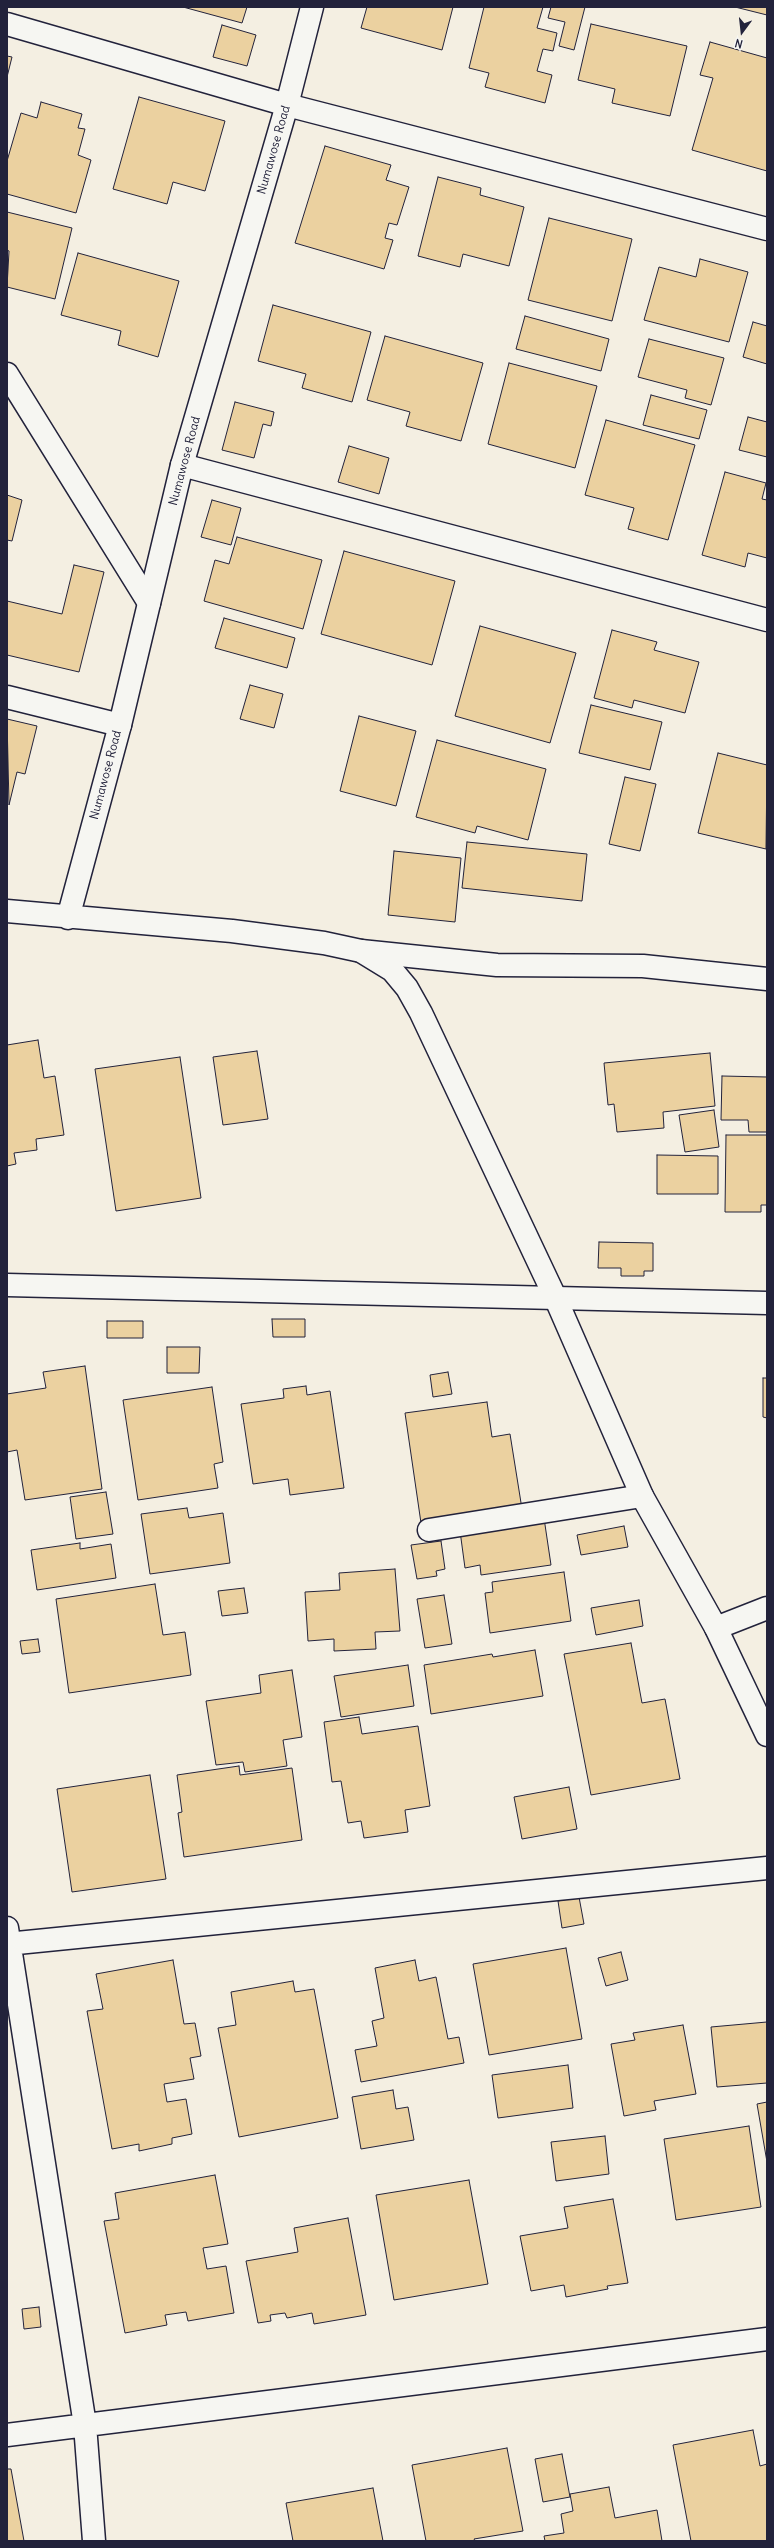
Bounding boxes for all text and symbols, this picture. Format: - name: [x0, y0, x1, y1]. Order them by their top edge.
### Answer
- north arrow: [722, 12, 762, 52]
- text: N: [733, 36, 744, 51]
- street label: Numawose Road: [254, 104, 294, 196]
- street label: Numawose Road: [166, 415, 204, 507]
- street label: Numawose Road: [87, 729, 125, 821]

